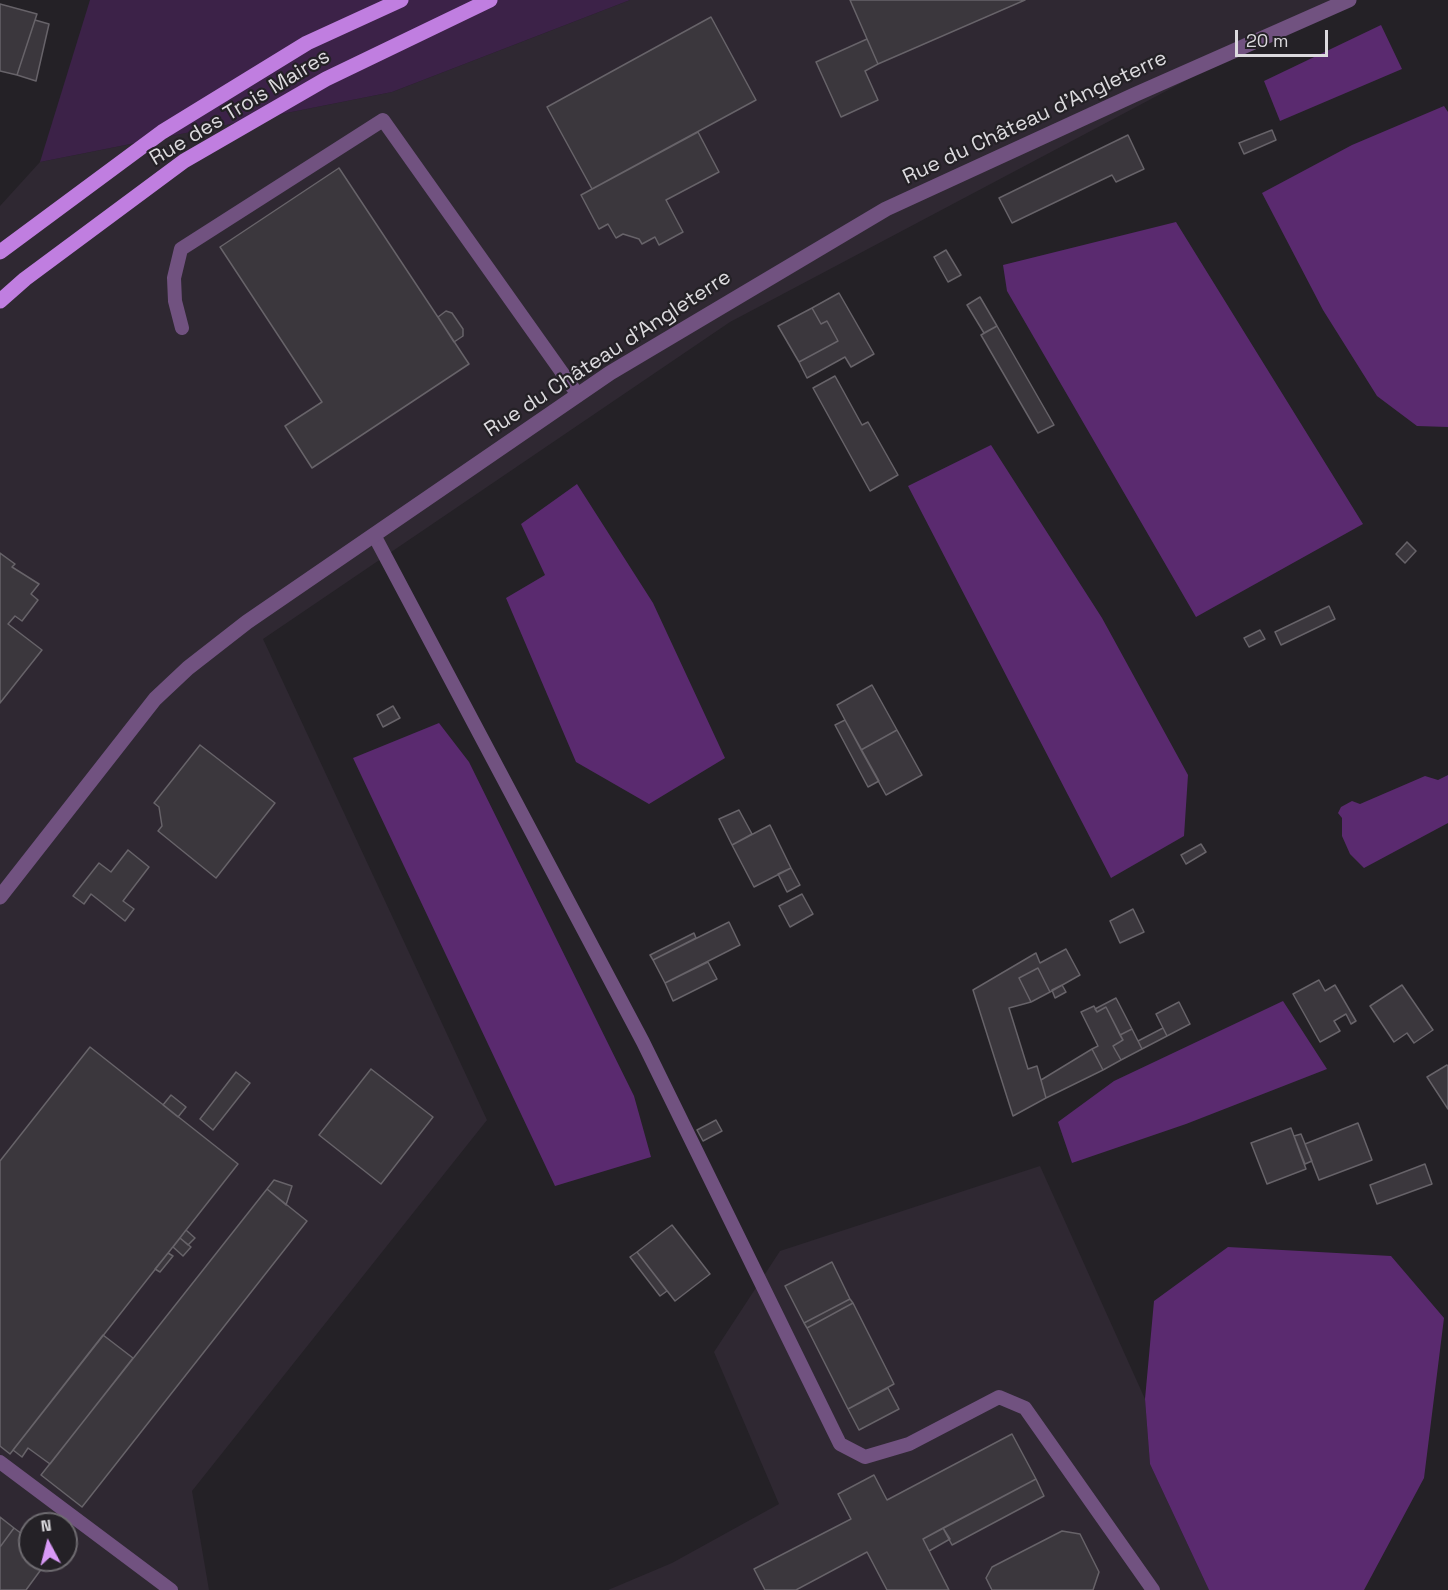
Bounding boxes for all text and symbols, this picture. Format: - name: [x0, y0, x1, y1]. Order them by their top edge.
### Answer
- scale bar: [1238, 18, 1331, 56]
- text: 20 m: [1246, 29, 1289, 52]
- street label: Rue des Trois Maires: [145, 44, 335, 172]
- street label: Rue du Château d'Angleterre: [899, 46, 1171, 190]
- street label: Rue du Château d'Angleterre: [480, 265, 736, 443]
- north arrow: [18, 1512, 78, 1572]
- text: N: [39, 1515, 53, 1537]

